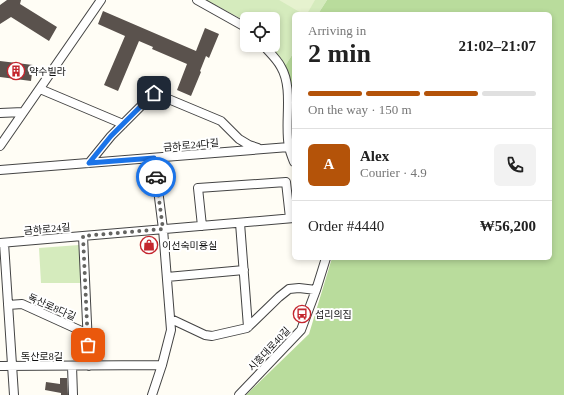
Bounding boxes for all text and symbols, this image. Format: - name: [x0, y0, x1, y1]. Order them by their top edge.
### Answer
- map controls: [240, 12, 280, 52]
- button: locate: [240, 12, 280, 52]
- text: Arriving in: [308, 23, 366, 38]
- text: 21:02–21:07: [459, 38, 536, 54]
- text: 2 min: [308, 39, 371, 68]
- building icon: 약수빌라: [6, 61, 26, 81]
- place label: 약수빌라: [29, 66, 67, 77]
- pin: [137, 76, 171, 110]
- icon: home: [143, 82, 165, 104]
- text: On the way · 150 m: [308, 102, 412, 117]
- street label: 금하로24다길: [163, 137, 219, 153]
- button: phone: [494, 144, 536, 186]
- text: Alex: [360, 148, 389, 164]
- text: A: [324, 156, 334, 172]
- courier: [136, 157, 176, 197]
- text: Courier · 4.9: [360, 165, 427, 180]
- icon: car: [145, 166, 167, 188]
- text: Order #4440: [308, 218, 384, 234]
- text: ₩56,200: [480, 218, 536, 234]
- street label: 금하로24길: [23, 221, 71, 237]
- shop icon: 이선숙미용실: [139, 235, 159, 255]
- place label: 이선숙미용실: [162, 240, 217, 251]
- street label: 독산로8다길: [26, 292, 78, 322]
- bus stop icon: 섭리의집: [292, 304, 312, 324]
- place label: 섭리의집: [315, 309, 352, 320]
- street label: 시흥대로40길: [246, 325, 292, 373]
- pin: [71, 328, 105, 362]
- icon: bag: [77, 334, 99, 356]
- street label: 독산로8길: [21, 351, 63, 362]

